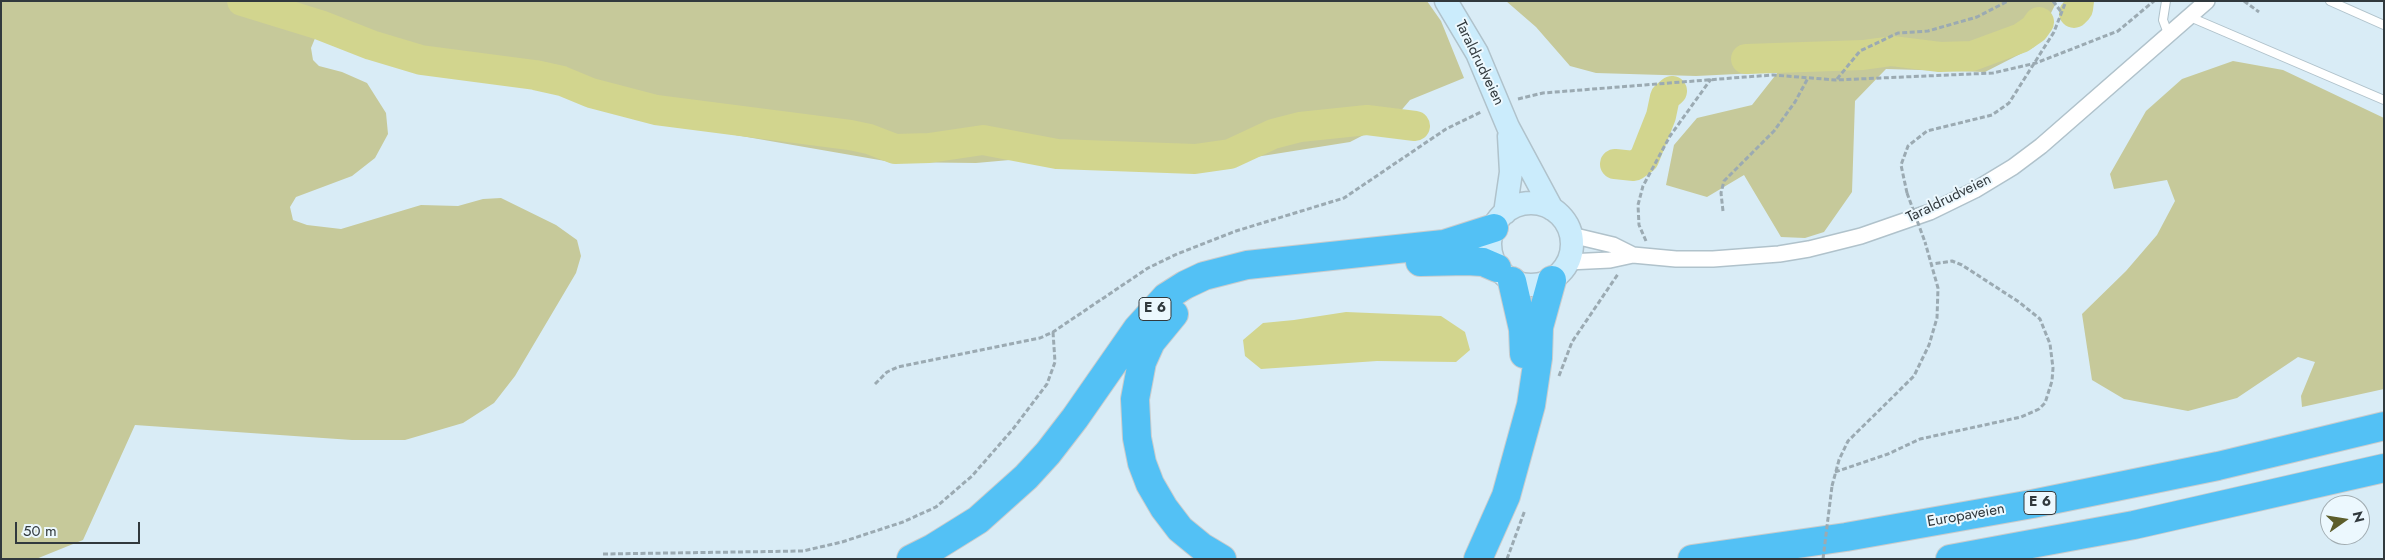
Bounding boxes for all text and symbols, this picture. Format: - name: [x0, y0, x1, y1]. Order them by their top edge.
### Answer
- street label: Taraldrudveien: [1451, 18, 1507, 108]
- street label: Taraldrudveien: [1904, 171, 1994, 227]
- road number: E 6: [1139, 298, 1171, 320]
- road number: E 6: [2024, 492, 2056, 514]
- north arrow: [2320, 495, 2370, 545]
- street label: Europaveien: [1926, 500, 2006, 532]
- text: N: [2348, 509, 2370, 525]
- scale bar: [18, 512, 142, 544]
- text: 50 m: [23, 520, 57, 542]

